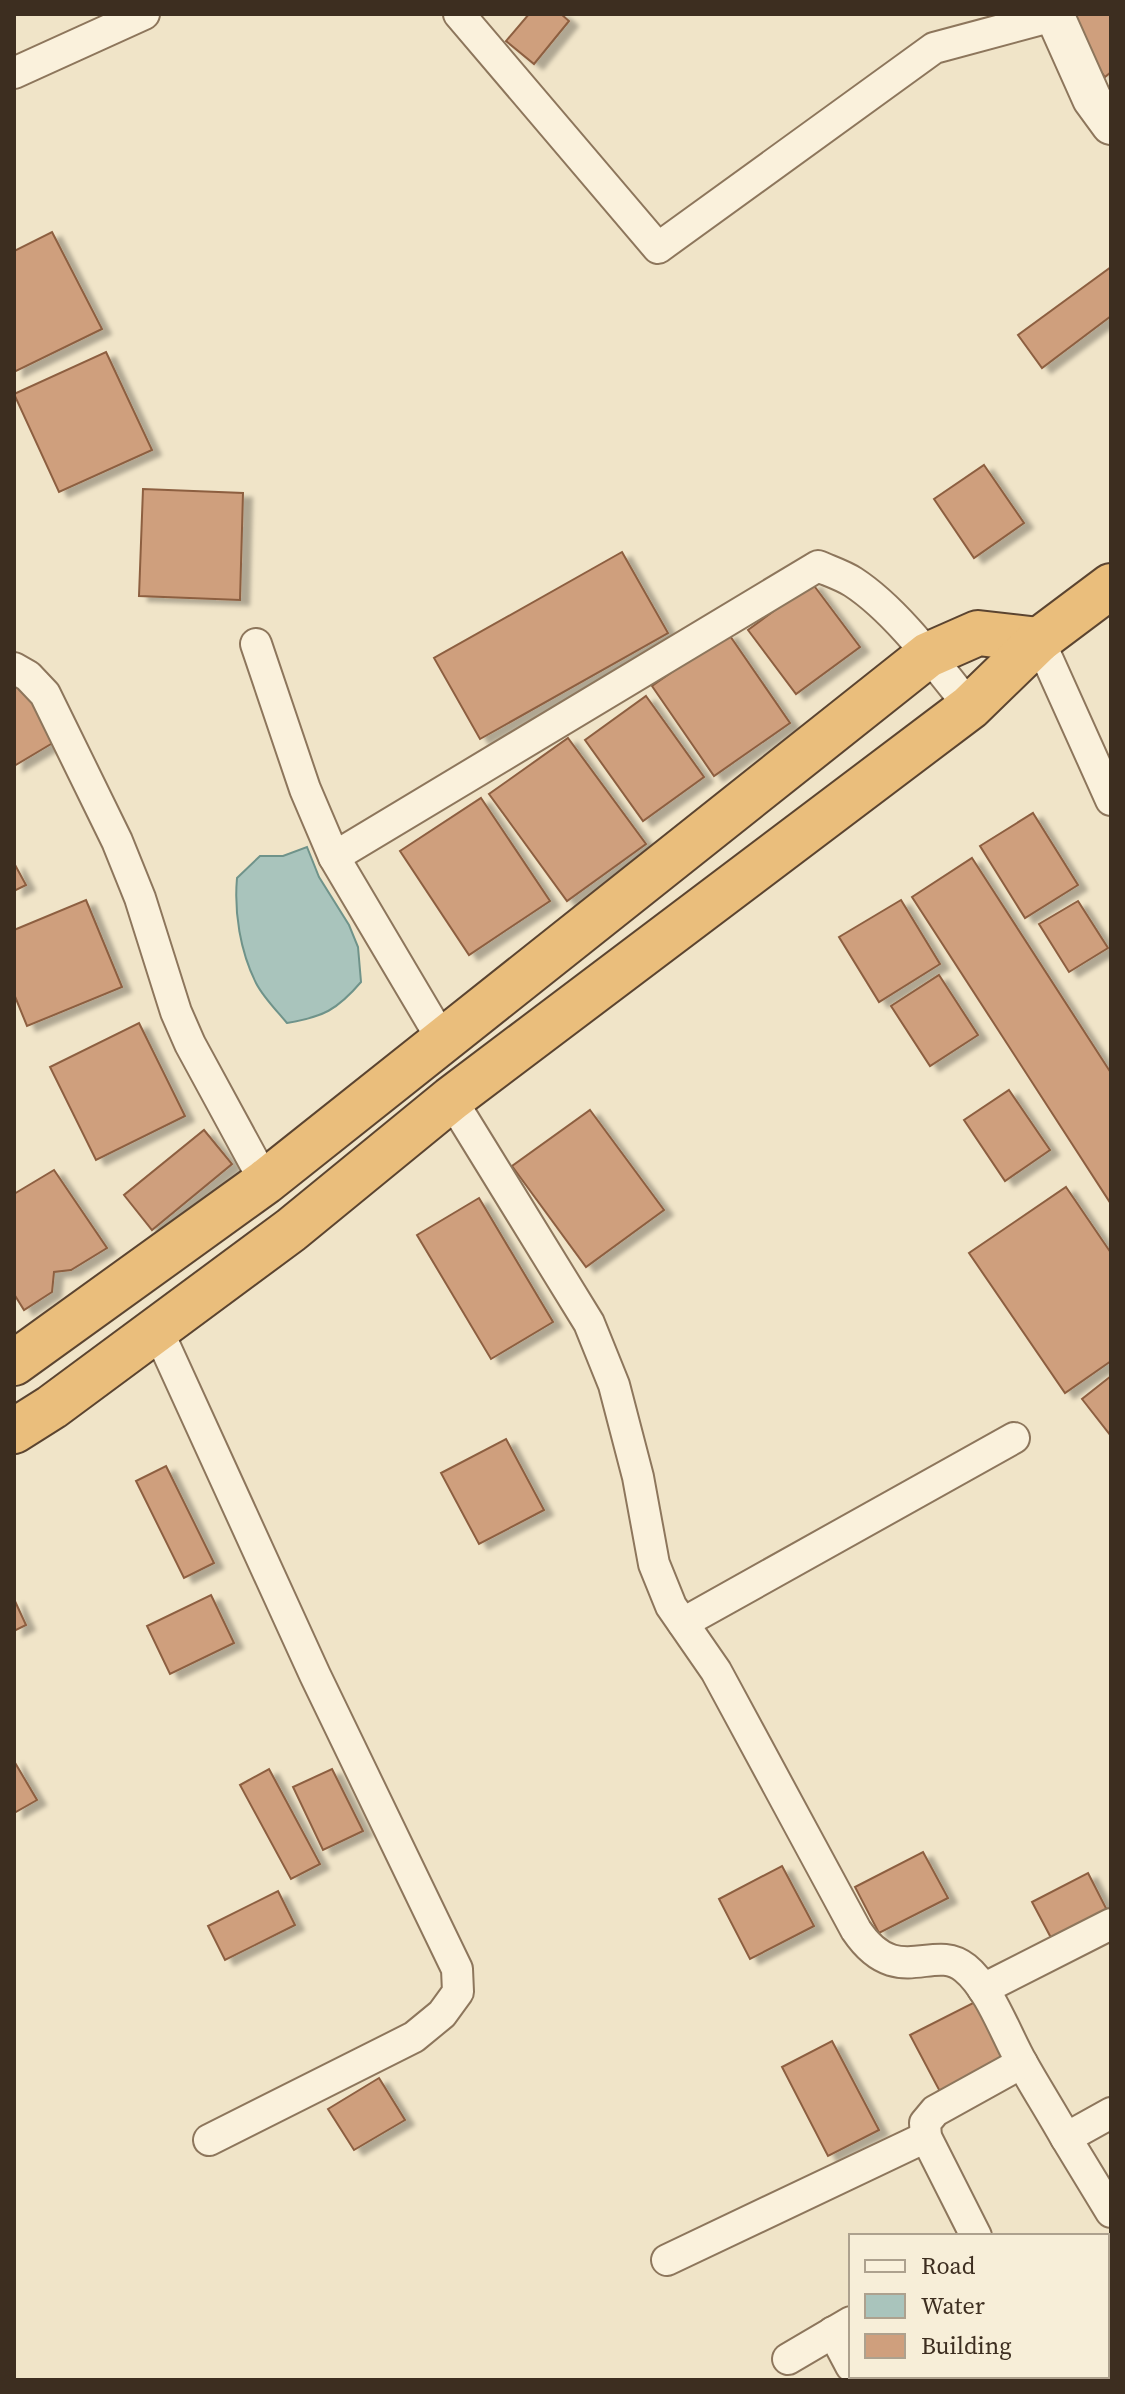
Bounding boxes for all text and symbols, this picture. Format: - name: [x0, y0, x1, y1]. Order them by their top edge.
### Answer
- legend: [849, 2234, 1109, 2378]
- text: Road: [921, 2249, 976, 2282]
- text: Water: [921, 2289, 985, 2322]
- text: Building: [921, 2329, 1012, 2362]

